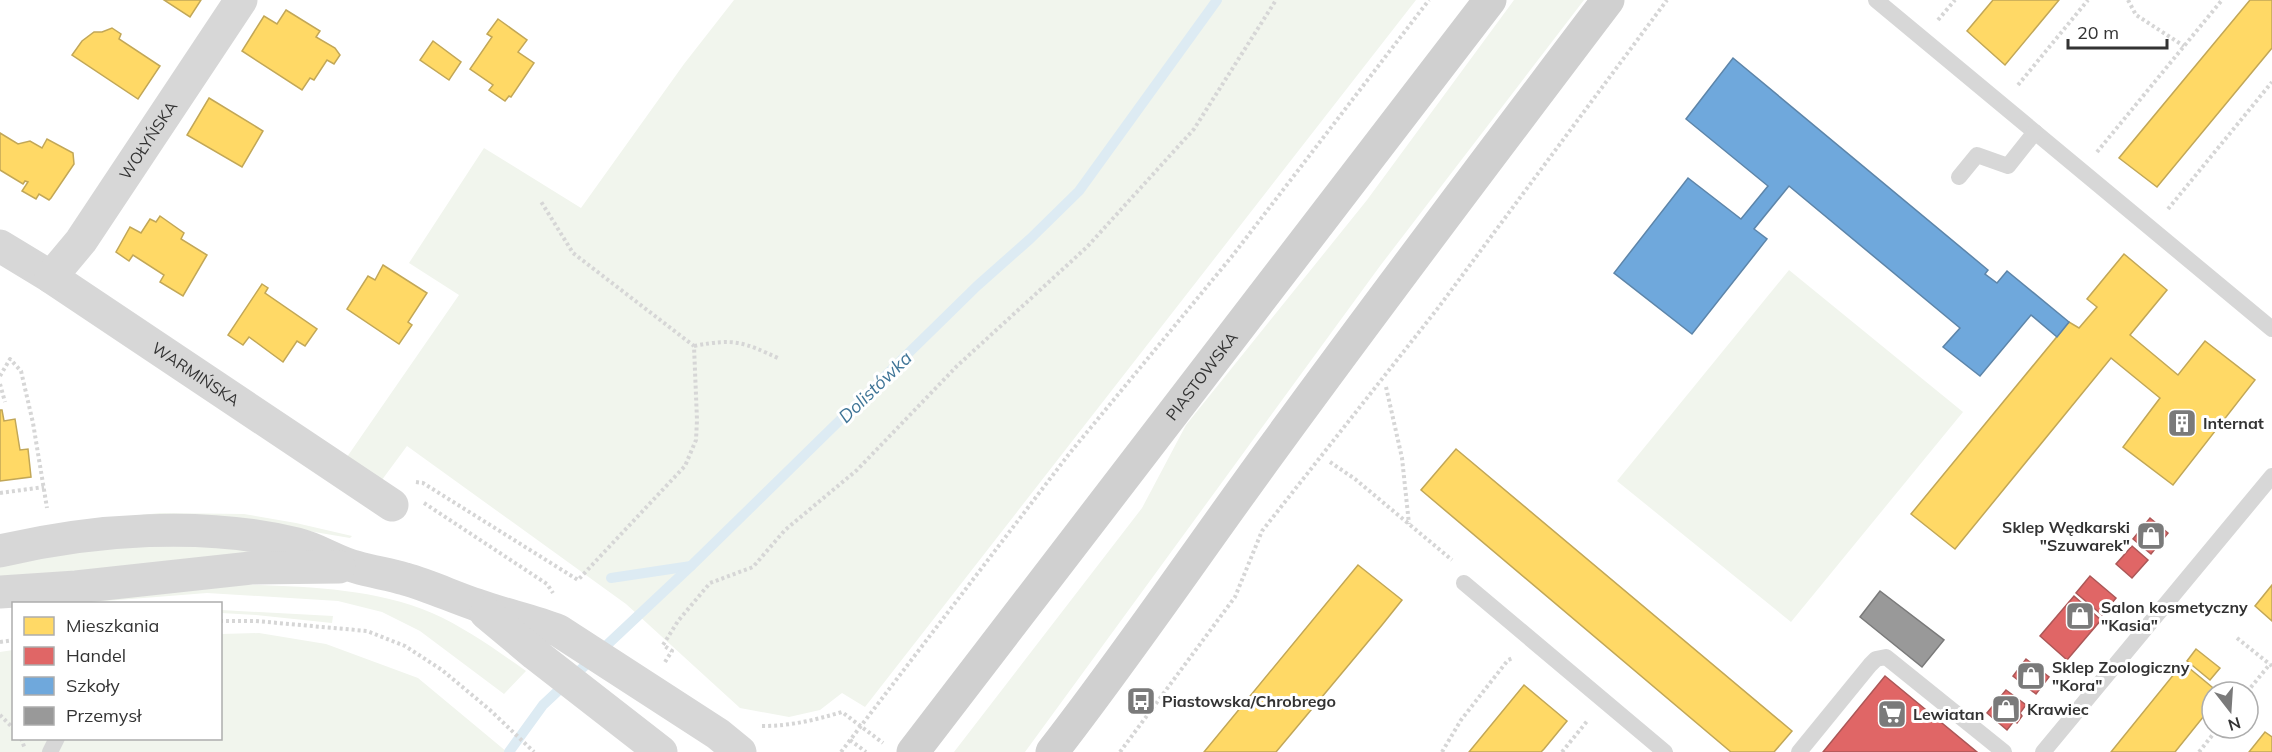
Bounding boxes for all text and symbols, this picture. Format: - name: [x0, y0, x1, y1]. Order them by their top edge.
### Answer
- scale bar: [2068, 12, 2167, 50]
- text: 20 m: [2077, 21, 2119, 44]
- street label: WOŁYŃSKA: [115, 97, 181, 183]
- street label: PIASTOWSKA: [1161, 328, 1242, 424]
- street label: WARMIŃSKA: [148, 337, 244, 410]
- water label: Dolistówka: [834, 346, 917, 428]
- building icon: Internat: [2166, 407, 2198, 439]
- place label: Internat: [2203, 413, 2264, 433]
- place label: Sklep Wędkarski "Szuwarek": [2002, 517, 2130, 555]
- shop icon: Sklep Wędkarski "Szuwarek": [2135, 520, 2167, 552]
- place label: Salon kosmetyczny "Kasia": [2101, 597, 2248, 635]
- shop icon: Salon kosmetyczny "Kasia": [2064, 600, 2096, 632]
- legend: [12, 602, 222, 740]
- text: Mieszkania: [66, 614, 159, 637]
- text: Handel: [66, 644, 126, 667]
- place label: Sklep Zoologiczny "Kora": [2052, 657, 2190, 695]
- shop icon: Sklep Zoologiczny "Kora": [2015, 660, 2047, 692]
- text: Szkoły: [66, 674, 120, 697]
- north arrow: [2200, 680, 2260, 740]
- bus stop icon: Piastowska/Chrobrego: [1125, 685, 1157, 717]
- place label: Piastowska/Chrobrego: [1162, 691, 1336, 711]
- shop icon: Krawiec: [1990, 693, 2022, 725]
- supermarket icon: Lewiatan: [1876, 698, 1908, 730]
- place label: Krawiec: [2027, 699, 2089, 719]
- text: Przemysł: [66, 704, 142, 727]
- place label: Lewiatan: [1913, 704, 1984, 724]
- text: N: [2226, 713, 2243, 736]

